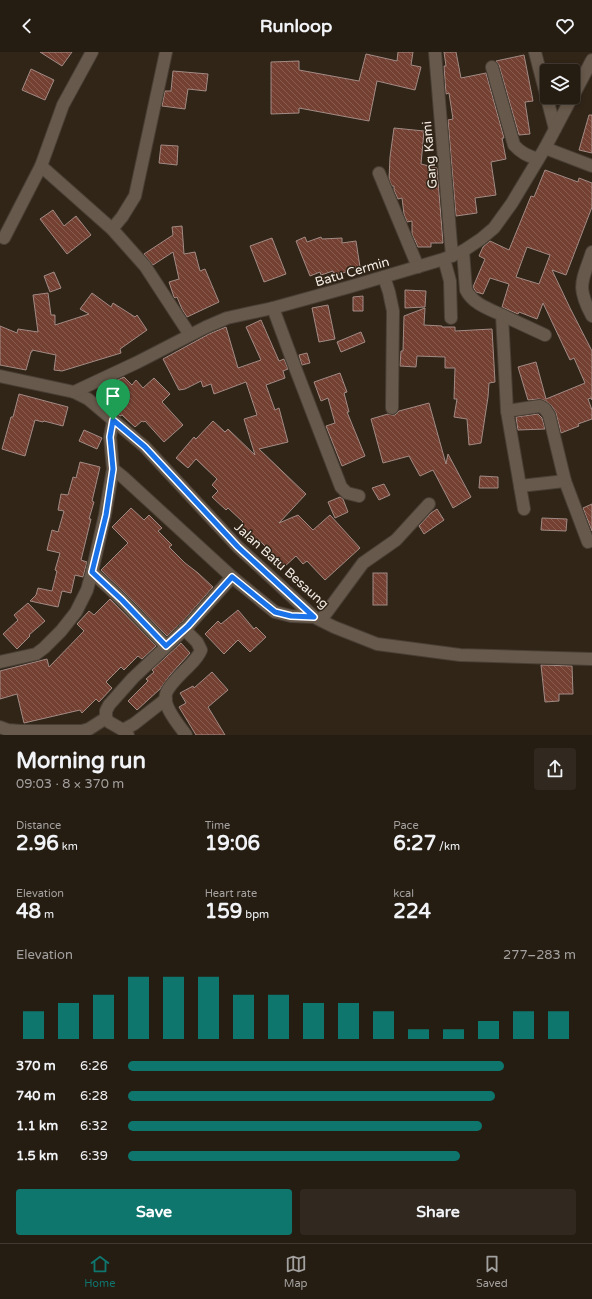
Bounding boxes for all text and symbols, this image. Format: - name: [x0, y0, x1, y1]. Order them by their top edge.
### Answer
- icon: back: [16, 15, 38, 37]
- text: Runloop: [260, 15, 332, 37]
- icon: heart: [554, 15, 576, 37]
- map controls: [540, 64, 580, 104]
- button: layers: [540, 64, 580, 104]
- street label: Gang Kami: [419, 120, 441, 189]
- street label: Batu Cermin: [313, 254, 391, 290]
- pin: [96, 379, 130, 420]
- icon: arrive: [102, 385, 124, 407]
- street label: Jalan Batu Besaung: [231, 519, 332, 612]
- text: Morning run: [16, 748, 146, 774]
- button: share: [534, 748, 576, 790]
- text: 09:03 · 8 × 370 m: [16, 776, 124, 792]
- text: Distance: [16, 819, 61, 832]
- text: Time: [205, 819, 230, 832]
- text: Pace: [393, 819, 419, 832]
- text: 2.96: [16, 832, 59, 856]
- text: 19:06: [205, 832, 260, 856]
- text: 6:27: [393, 832, 436, 856]
- text: km: [59, 840, 78, 853]
- text: /km: [436, 840, 460, 853]
- text: Elevation: [16, 887, 64, 900]
- text: Heart rate: [205, 887, 257, 900]
- text: kcal: [393, 887, 414, 900]
- text: 48: [16, 900, 41, 924]
- text: 159: [205, 900, 242, 924]
- text: 224: [393, 900, 431, 924]
- text: m: [41, 908, 54, 921]
- text: bpm: [242, 908, 269, 921]
- text: Elevation: [16, 947, 73, 963]
- text: 277–283 m: [503, 947, 576, 963]
- text: 370 m: [16, 1058, 56, 1074]
- text: 6:26: [80, 1058, 108, 1074]
- text: 740 m: [16, 1088, 56, 1104]
- text: 6:28: [80, 1088, 108, 1104]
- text: 1.1 km: [16, 1118, 58, 1134]
- text: 6:32: [80, 1118, 108, 1134]
- text: 1.5 km: [16, 1148, 58, 1164]
- text: 6:39: [80, 1148, 108, 1164]
- button: Save: [16, 1189, 292, 1235]
- button: Share: [300, 1189, 576, 1235]
- tab: Home: [84, 1253, 115, 1290]
- tab: Map: [284, 1253, 308, 1290]
- tab: Saved: [476, 1253, 508, 1290]

